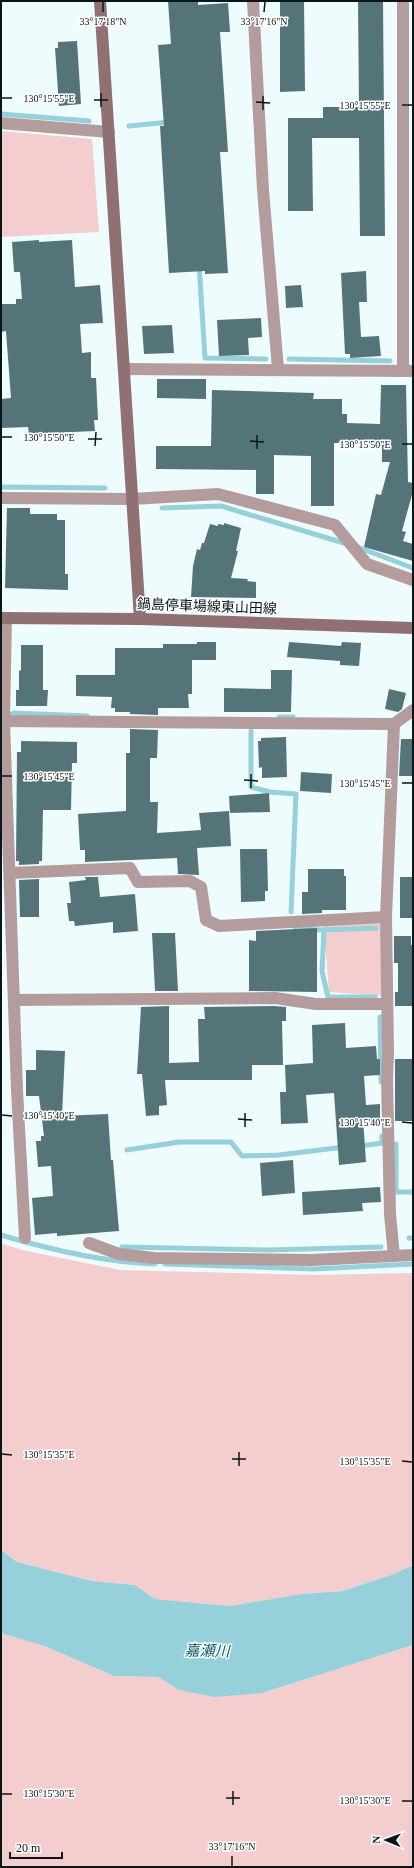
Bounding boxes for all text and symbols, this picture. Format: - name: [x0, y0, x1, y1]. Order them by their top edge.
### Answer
- text: 33°17'18"N: [79, 16, 127, 27]
- text: 33°17'16"N: [240, 16, 288, 27]
- text: 130°15'55"E: [24, 93, 75, 104]
- text: 130°15'55"E: [340, 100, 391, 111]
- text: 130°15'50"E: [24, 432, 75, 443]
- text: 130°15'50"E: [340, 439, 391, 450]
- street label: 鍋島停車場線東山田線: [137, 597, 277, 616]
- text: 130°15'45"E: [24, 771, 75, 782]
- text: 130°15'45"E: [340, 778, 391, 789]
- text: 130°15'40"E: [24, 1110, 75, 1121]
- text: 130°15'40"E: [340, 1117, 391, 1128]
- text: 130°15'35"E: [24, 1449, 75, 1460]
- text: 130°15'35"E: [340, 1456, 391, 1467]
- water label: 嘉瀬川: [184, 1643, 232, 1659]
- text: 130°15'30"E: [24, 1788, 75, 1799]
- text: 130°15'30"E: [340, 1795, 391, 1806]
- north arrow: [366, 1820, 406, 1860]
- scale bar: [10, 1834, 62, 1860]
- text: N: [370, 1836, 382, 1844]
- text: 20 m: [16, 1841, 41, 1855]
- text: 33°17'16"N: [208, 1841, 256, 1852]

